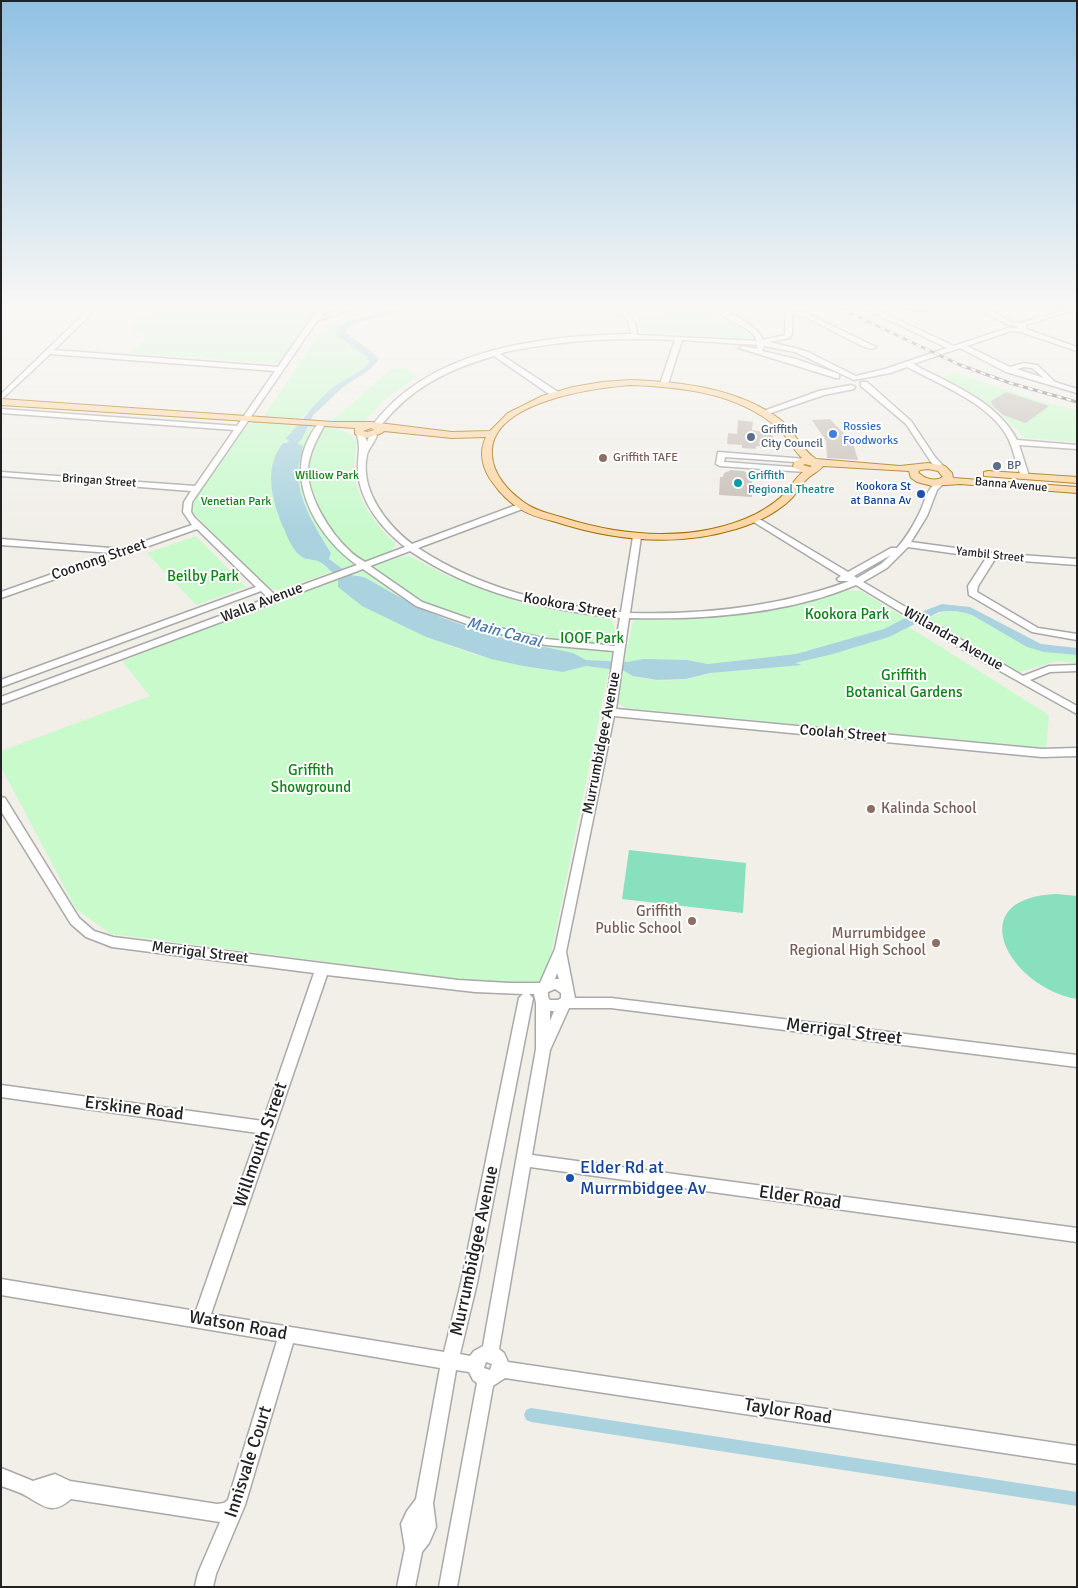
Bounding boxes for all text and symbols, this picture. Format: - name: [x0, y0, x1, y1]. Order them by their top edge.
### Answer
- place label: Rossies Foodworks: [843, 420, 898, 448]
- place label: Griffith City Council: [761, 423, 823, 451]
- marker: Rossies Foodworks: [827, 428, 839, 440]
- marker: Griffith City Council: [745, 431, 757, 443]
- place label: Griffith TAFE: [613, 451, 678, 465]
- marker: Griffith TAFE: [597, 452, 609, 464]
- place label: BP: [1007, 459, 1021, 473]
- marker: BP: [991, 460, 1003, 472]
- park label: Williow Park: [295, 469, 359, 483]
- place label: Griffith Regional Theatre: [748, 469, 834, 497]
- street label: Bringan Street: [61, 471, 137, 491]
- street label: Banna Avenue: [974, 475, 1048, 495]
- marker: Griffith Regional Theatre: [732, 477, 744, 489]
- place label: Kookora St at Banna Av: [850, 480, 911, 508]
- marker: Kookora St at Banna Av: [915, 488, 927, 500]
- park label: Venetian Park: [201, 495, 271, 509]
- street label: Coonong Street: [49, 535, 149, 585]
- street label: Yambil Street: [955, 544, 1025, 566]
- park label: Beilby Park: [167, 568, 239, 586]
- street label: Walla Avenue: [218, 579, 306, 627]
- street label: Kookora Street: [522, 589, 618, 623]
- street label: Willandra Avenue: [900, 603, 1006, 675]
- park label: Kookora Park: [805, 606, 889, 624]
- water label: Main Canal: [464, 614, 544, 652]
- park label: IOOF Park: [560, 630, 624, 648]
- park label: Griffith Botanical Gardens: [845, 667, 963, 702]
- street label: Murrumbidgee Avenue: [579, 670, 625, 816]
- street label: Coolah Street: [799, 721, 887, 747]
- park label: Griffith Showground: [271, 762, 351, 797]
- place label: Kalinda School: [881, 800, 977, 818]
- marker: Kalinda School: [865, 803, 877, 815]
- place label: Griffith Public School: [595, 903, 682, 938]
- marker: Griffith Public School: [686, 915, 698, 927]
- place label: Murrumbidgee Regional High School: [789, 925, 926, 960]
- marker: Murrumbidgee Regional High School: [930, 937, 942, 949]
- street label: Merrigal Street: [151, 938, 249, 968]
- street label: Merrigal Street: [785, 1014, 903, 1050]
- street label: Willmouth Street: [229, 1080, 293, 1210]
- street label: Erskine Road: [83, 1092, 185, 1126]
- place label: Elder Rd at Murrmbidgee Av: [580, 1157, 706, 1200]
- street label: Murrumbidgee Avenue: [446, 1164, 504, 1338]
- marker: Elder Rd at Murrmbidgee Av: [564, 1172, 576, 1184]
- street label: Elder Road: [757, 1182, 843, 1214]
- street label: Watson Road: [187, 1307, 289, 1345]
- street label: Taylor Road: [743, 1394, 833, 1430]
- street label: Innisvale Court: [221, 1403, 277, 1521]

